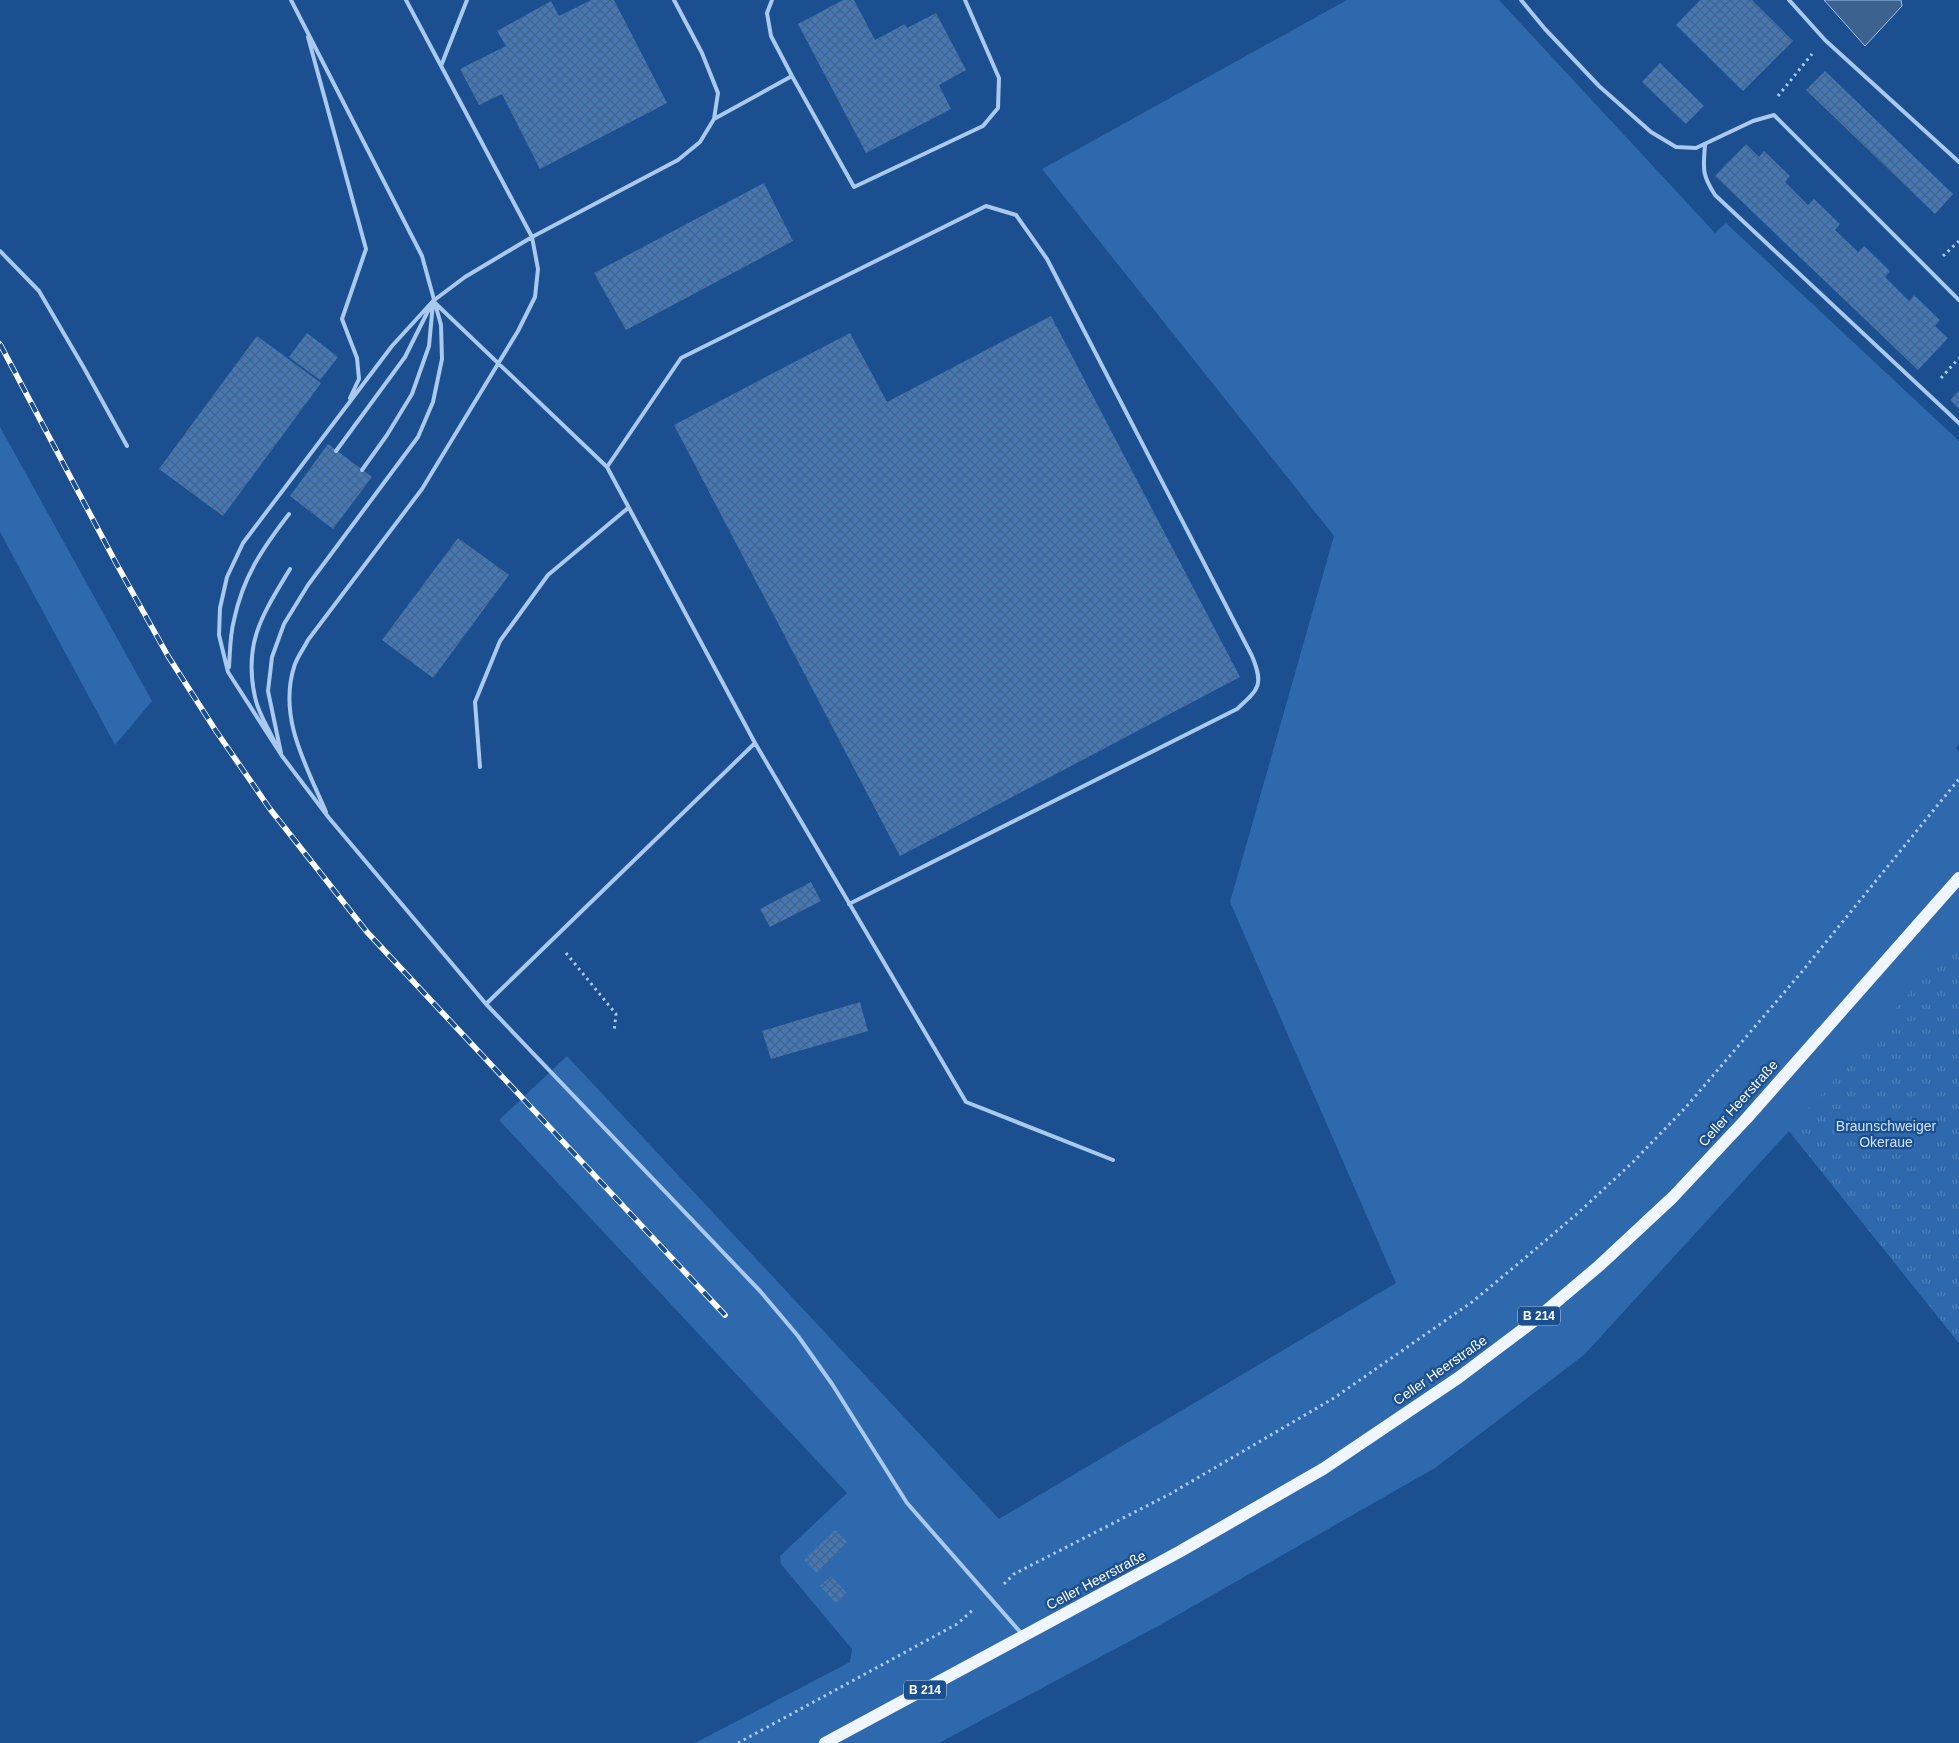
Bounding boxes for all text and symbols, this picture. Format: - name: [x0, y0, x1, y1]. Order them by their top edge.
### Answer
- street label: Celler Heerstraße: [1695, 1056, 1781, 1149]
- park label: Braunschweiger Okeraue: [1836, 1118, 1937, 1150]
- road number: B 214: [1518, 1306, 1560, 1325]
- street label: Celler Heerstraße: [1390, 1332, 1490, 1408]
- street label: Celler Heerstraße: [1043, 1547, 1149, 1613]
- road number: B 214: [904, 1680, 946, 1700]

